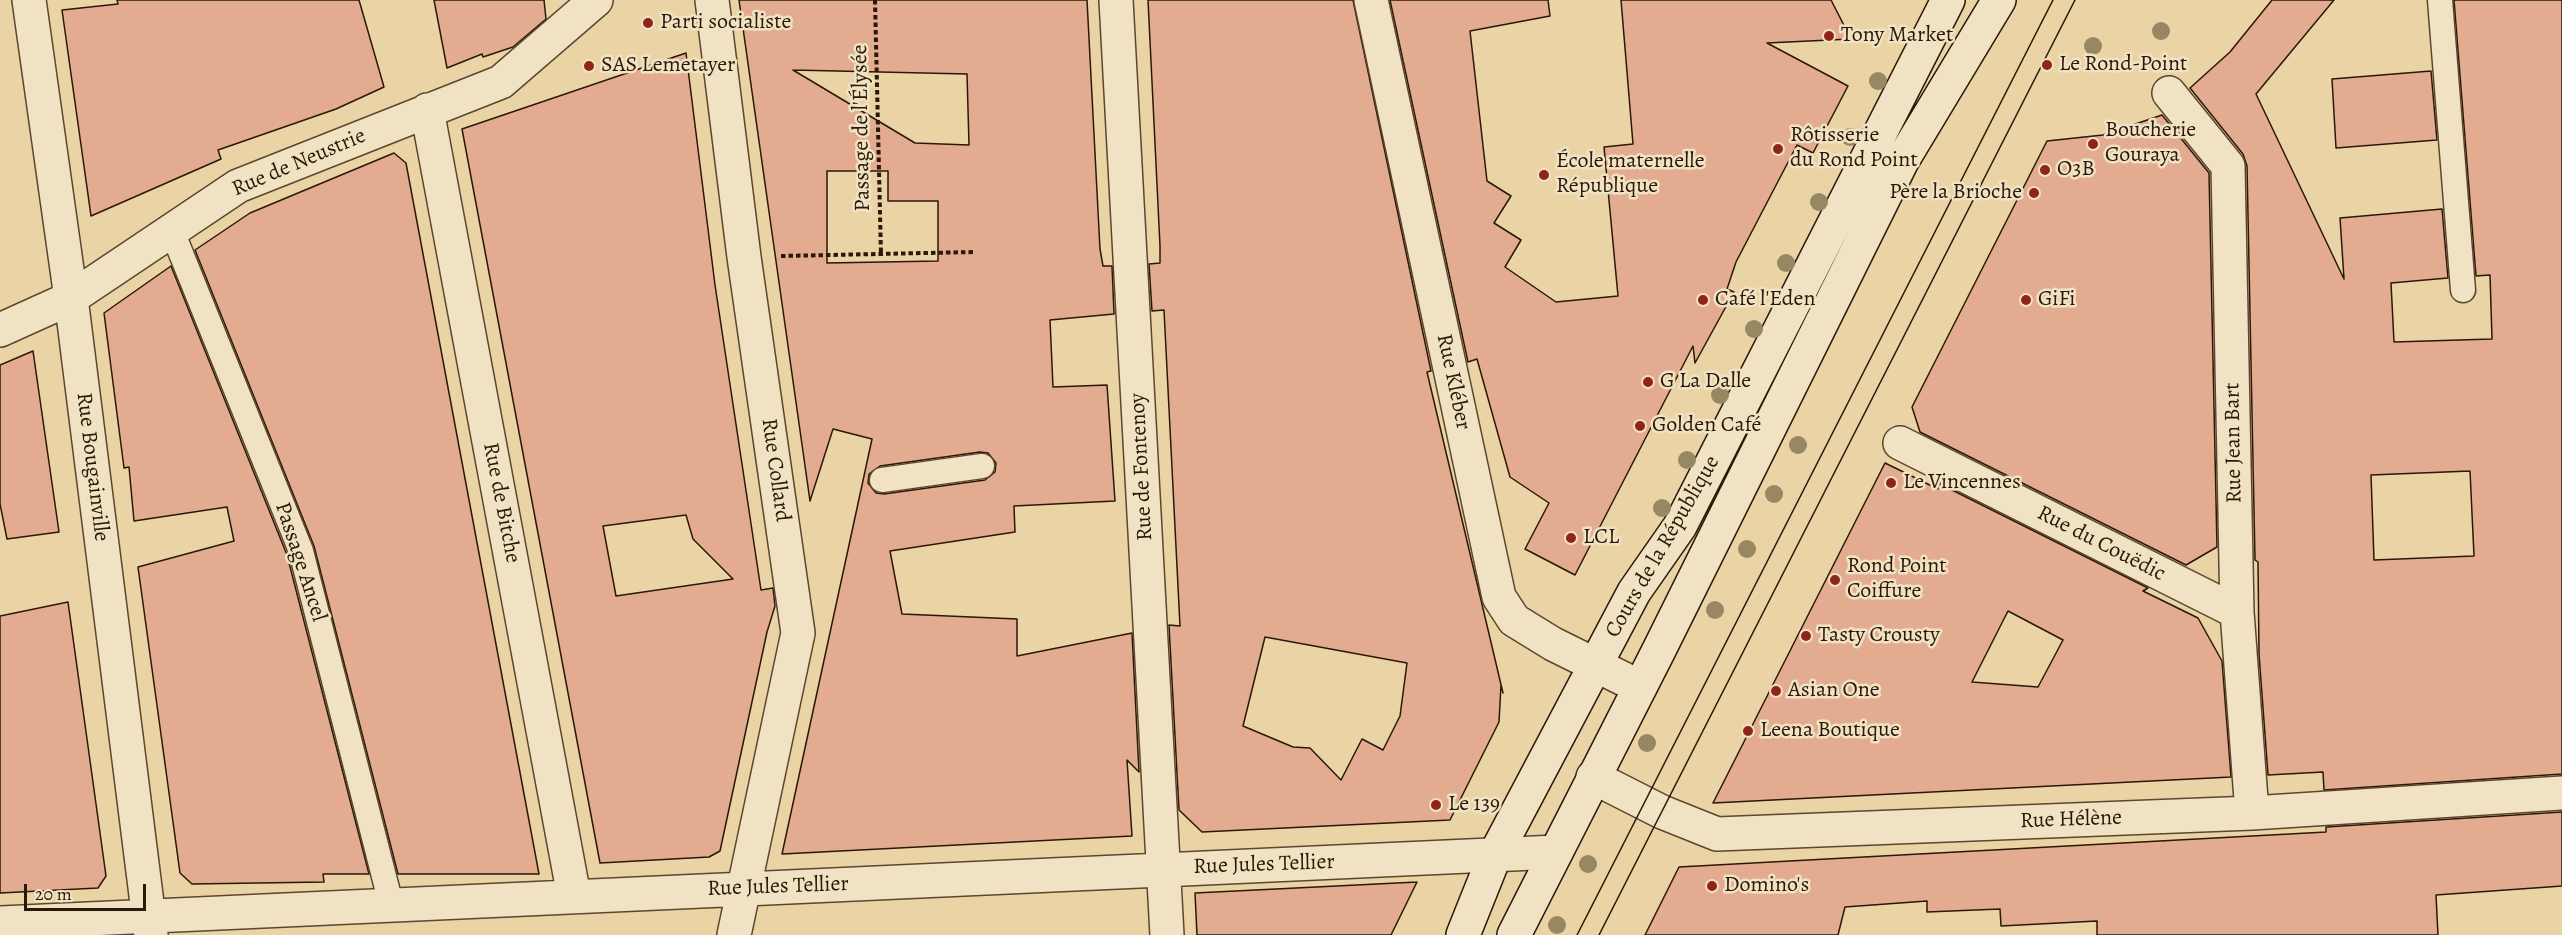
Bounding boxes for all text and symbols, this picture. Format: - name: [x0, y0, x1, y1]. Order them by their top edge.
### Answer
- place label: Parti socialiste: [660, 10, 791, 36]
- marker: Parti socialiste: [641, 16, 655, 30]
- place label: Tony Market: [1841, 23, 1953, 49]
- marker: Tony Market: [1822, 29, 1836, 43]
- street label: Passage de l'Élysée: [847, 44, 877, 212]
- place label: Le Rond-Point: [2059, 52, 2187, 78]
- place label: SAS Lemetayer: [601, 53, 736, 79]
- marker: Le Rond-Point: [2040, 58, 2054, 72]
- marker: SAS Lemetayer: [582, 59, 596, 73]
- place label: Boucherie Gouraya: [2105, 118, 2196, 170]
- street label: Rue de Neustrie: [228, 123, 370, 203]
- place label: Rôtisserie du Rond Point: [1790, 123, 1918, 174]
- marker: Boucherie Gouraya: [2086, 137, 2100, 151]
- marker: Rôtisserie du Rond Point: [1771, 142, 1785, 156]
- place label: École maternelle République: [1556, 149, 1705, 200]
- place label: O3B: [2057, 157, 2095, 183]
- marker: O3B: [2038, 163, 2052, 177]
- marker: École maternelle République: [1537, 168, 1551, 182]
- place label: Père la Brioche: [1889, 180, 2022, 206]
- marker: Père la Brioche: [2027, 186, 2041, 200]
- place label: Café l'Eden: [1715, 287, 1816, 313]
- place label: GiFi: [2038, 287, 2075, 313]
- marker: Café l'Eden: [1696, 293, 1710, 307]
- marker: GiFi: [2019, 293, 2033, 307]
- street label: Rue Kléber: [1430, 332, 1476, 432]
- place label: G La Dalle: [1660, 369, 1751, 395]
- marker: G La Dalle: [1641, 375, 1655, 389]
- street label: Rue Jean Bart: [2220, 382, 2248, 504]
- street label: Rue Bougainville: [70, 391, 114, 543]
- street label: Rue de Fontenoy: [1125, 393, 1159, 541]
- place label: Golden Café: [1652, 413, 1761, 439]
- street label: Rue Collard: [755, 417, 795, 523]
- marker: Golden Café: [1633, 419, 1647, 433]
- street label: Rue de Bitche: [476, 440, 526, 566]
- street label: Cours de la République: [1600, 451, 1726, 643]
- place label: Le Vincennes: [1903, 470, 2021, 496]
- marker: Le Vincennes: [1884, 476, 1898, 490]
- street label: Passage Ancel: [268, 499, 332, 625]
- street label: Rue du Couëdic: [2032, 500, 2170, 588]
- place label: LCL: [1583, 525, 1619, 551]
- marker: LCL: [1564, 531, 1578, 545]
- place label: Rond Point Coiffure: [1847, 554, 1947, 606]
- marker: Rond Point Coiffure: [1828, 573, 1842, 587]
- place label: Tasty Crousty: [1818, 623, 1940, 649]
- marker: Tasty Crousty: [1799, 629, 1813, 643]
- place label: Asian One: [1788, 678, 1880, 704]
- marker: Asian One: [1769, 684, 1783, 698]
- place label: Leena Boutique: [1760, 718, 1900, 744]
- marker: Leena Boutique: [1741, 724, 1755, 738]
- place label: Le 139: [1448, 792, 1500, 818]
- marker: Le 139: [1429, 798, 1443, 812]
- street label: Rue Hélène: [2020, 805, 2122, 835]
- street label: Rue Jules Tellier: [1193, 849, 1335, 881]
- street label: Rue Jules Tellier: [707, 871, 849, 903]
- scale bar: [27, 872, 148, 910]
- place label: Domino's: [1724, 873, 1809, 899]
- marker: Domino's: [1705, 879, 1719, 893]
- text: 20 m: [35, 882, 72, 906]

